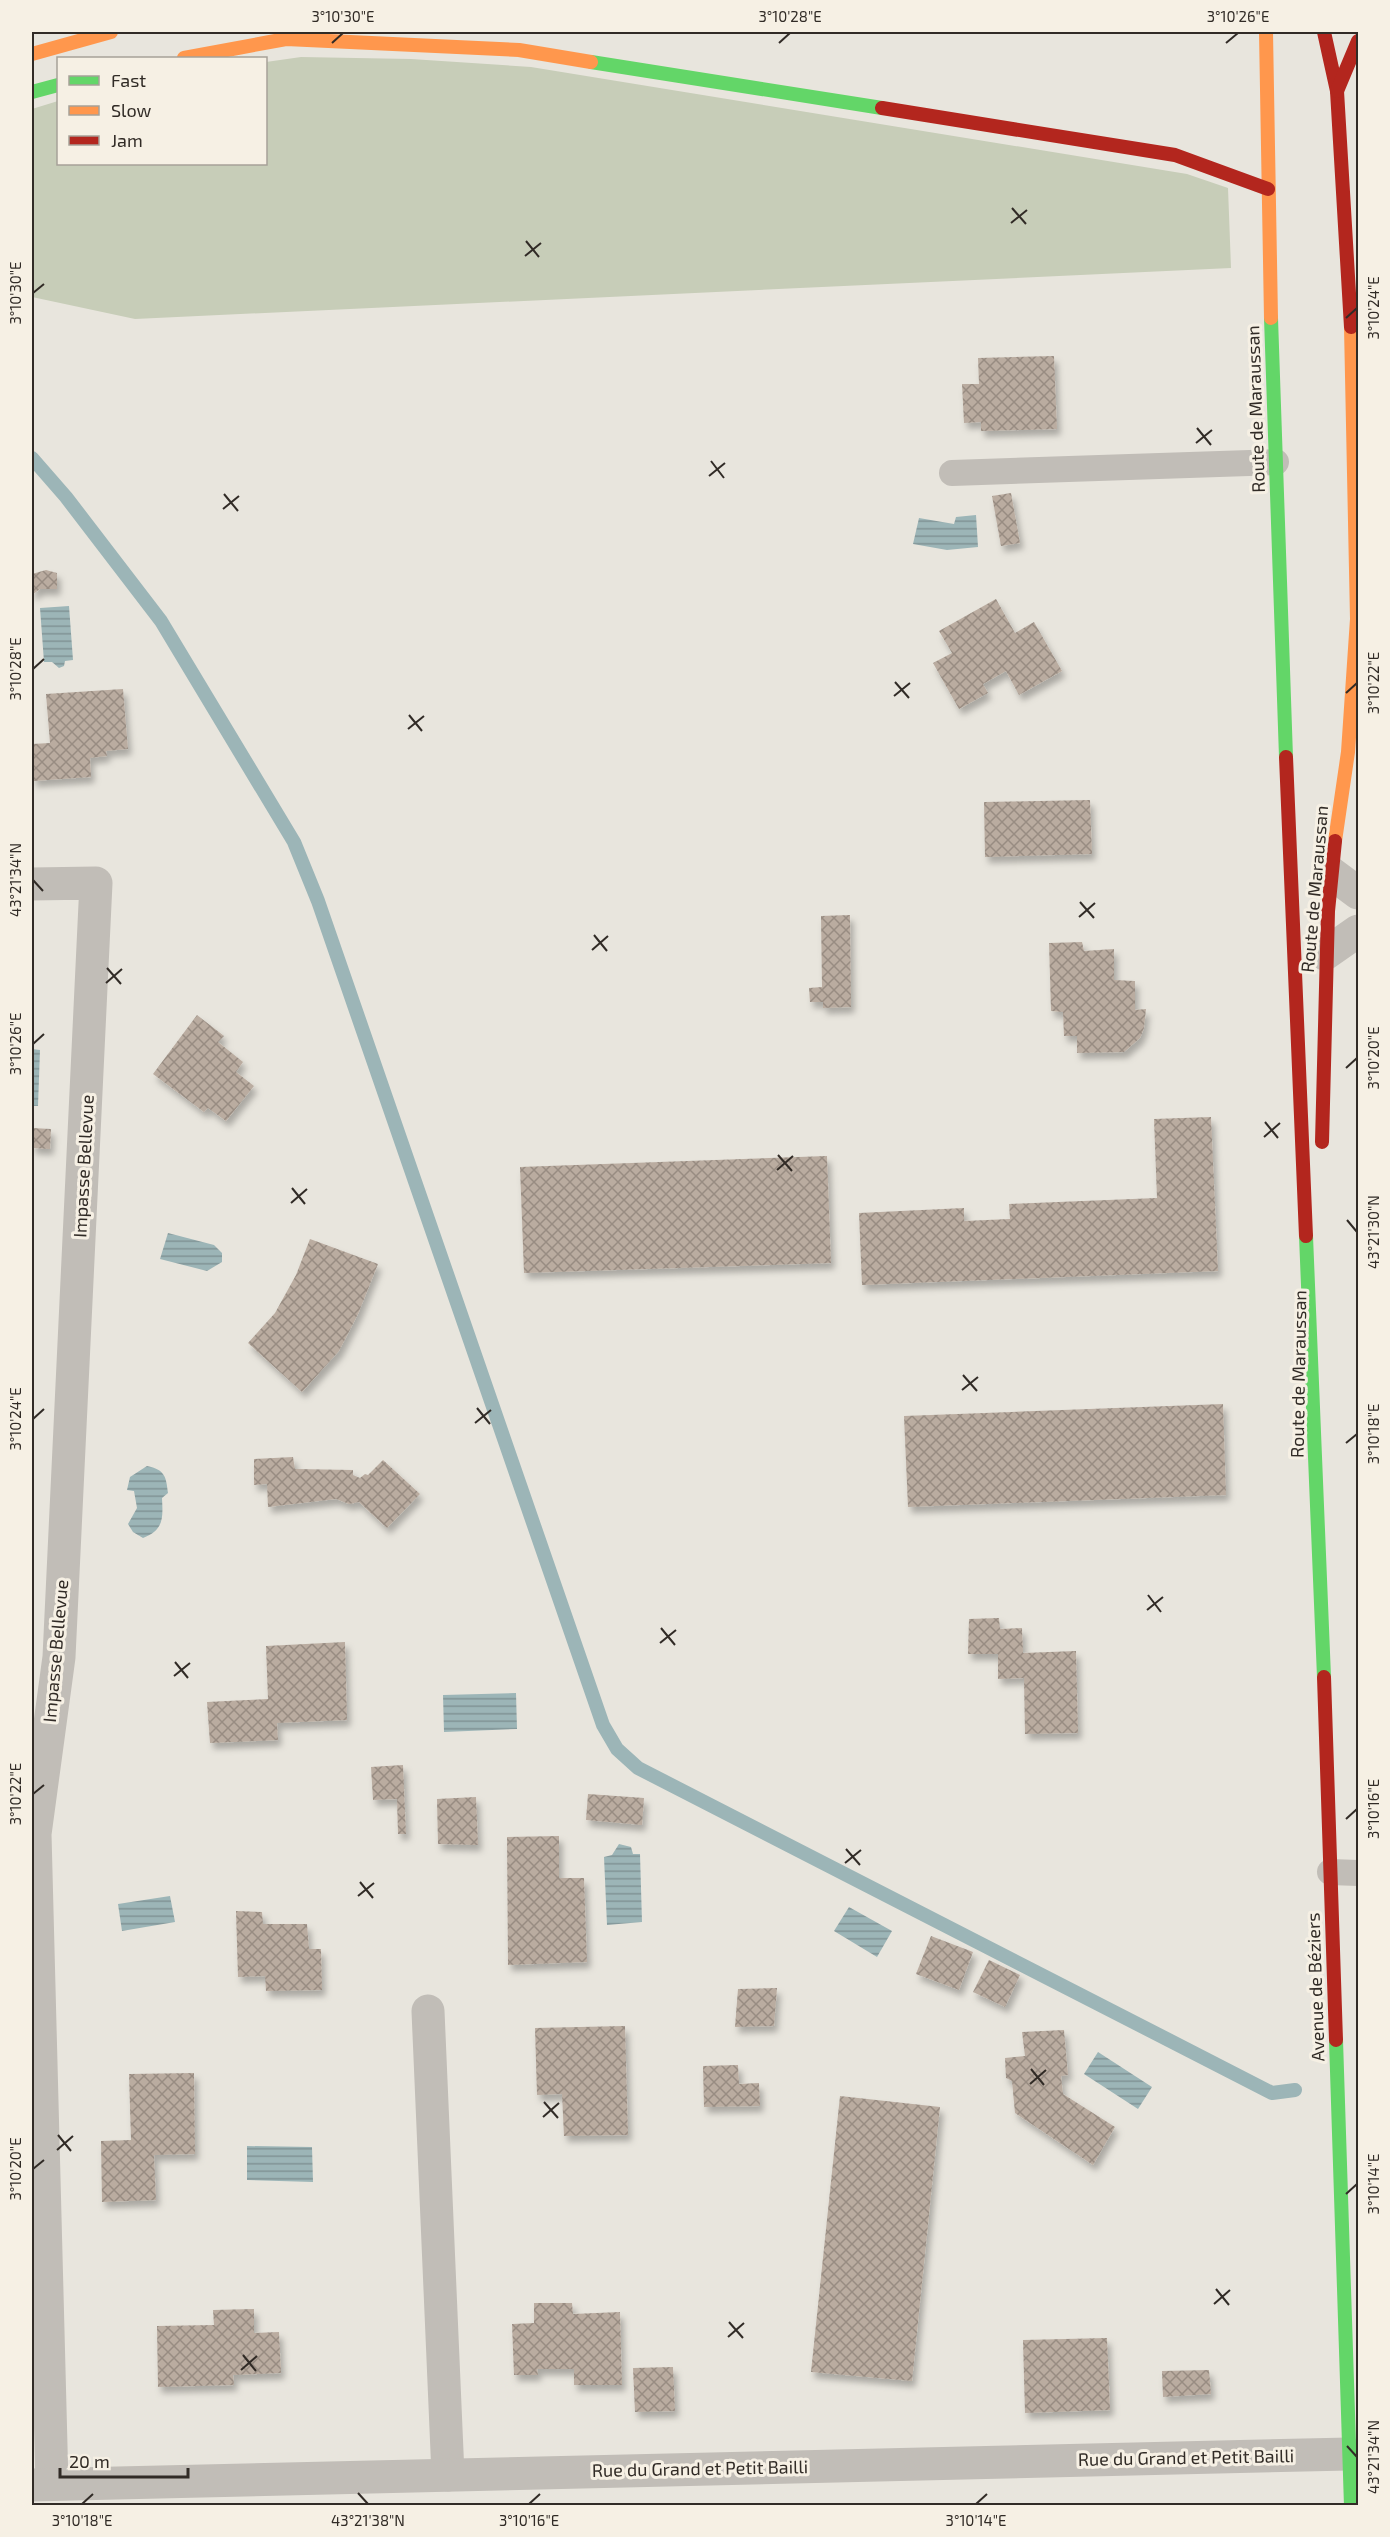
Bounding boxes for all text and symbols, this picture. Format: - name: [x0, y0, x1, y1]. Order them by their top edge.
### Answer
- text: 3°10'30"E: [311, 7, 375, 25]
- text: 3°10'28"E: [758, 7, 822, 25]
- text: 3°10'26"E: [1207, 7, 1269, 25]
- legend: [57, 57, 267, 165]
- text: Fast: [111, 69, 146, 91]
- text: Slow: [111, 99, 152, 121]
- text: Jam: [111, 129, 143, 151]
- text: 3°10'30"E: [6, 261, 24, 325]
- text: 3°10'24"E: [1364, 276, 1382, 340]
- street label: Route de Maraussan: [1241, 325, 1269, 493]
- text: 3°10'28"E: [6, 637, 24, 701]
- text: 3°10'22"E: [1364, 652, 1382, 714]
- street label: Route de Maraussan: [1296, 804, 1332, 973]
- text: 43°21'34"N: [6, 843, 24, 917]
- text: 3°10'26"E: [6, 1013, 24, 1075]
- text: 3°10'20"E: [1364, 1026, 1382, 1090]
- street label: Impasse Bellevue: [68, 1094, 98, 1238]
- text: 43°21'30"N: [1364, 1195, 1382, 1269]
- street label: Route de Maraussan: [1286, 1290, 1310, 1458]
- text: 3°10'24"E: [6, 1387, 24, 1451]
- text: 3°10'18"E: [1364, 1404, 1382, 1464]
- street label: Impasse Bellevue: [38, 1579, 72, 1723]
- text: 3°10'22"E: [6, 1763, 24, 1825]
- text: 3°10'16"E: [1364, 1779, 1382, 1839]
- street label: Avenue de Béziers: [1301, 1912, 1329, 2062]
- text: 3°10'20"E: [6, 2137, 24, 2201]
- text: 3°10'14"E: [1364, 2154, 1382, 2214]
- text: 43°21'34"N: [1364, 2420, 1382, 2494]
- scale bar: [60, 2441, 188, 2479]
- street label: Rue du Grand et Petit Bailli: [1078, 2444, 1294, 2470]
- text: 20 m: [69, 2450, 110, 2472]
- street label: Rue du Grand et Petit Bailli: [592, 2455, 808, 2481]
- text: 3°10'18"E: [52, 2511, 112, 2529]
- text: 43°21'38"N: [331, 2511, 405, 2529]
- text: 3°10'16"E: [499, 2511, 559, 2529]
- text: 3°10'14"E: [946, 2511, 1006, 2529]

